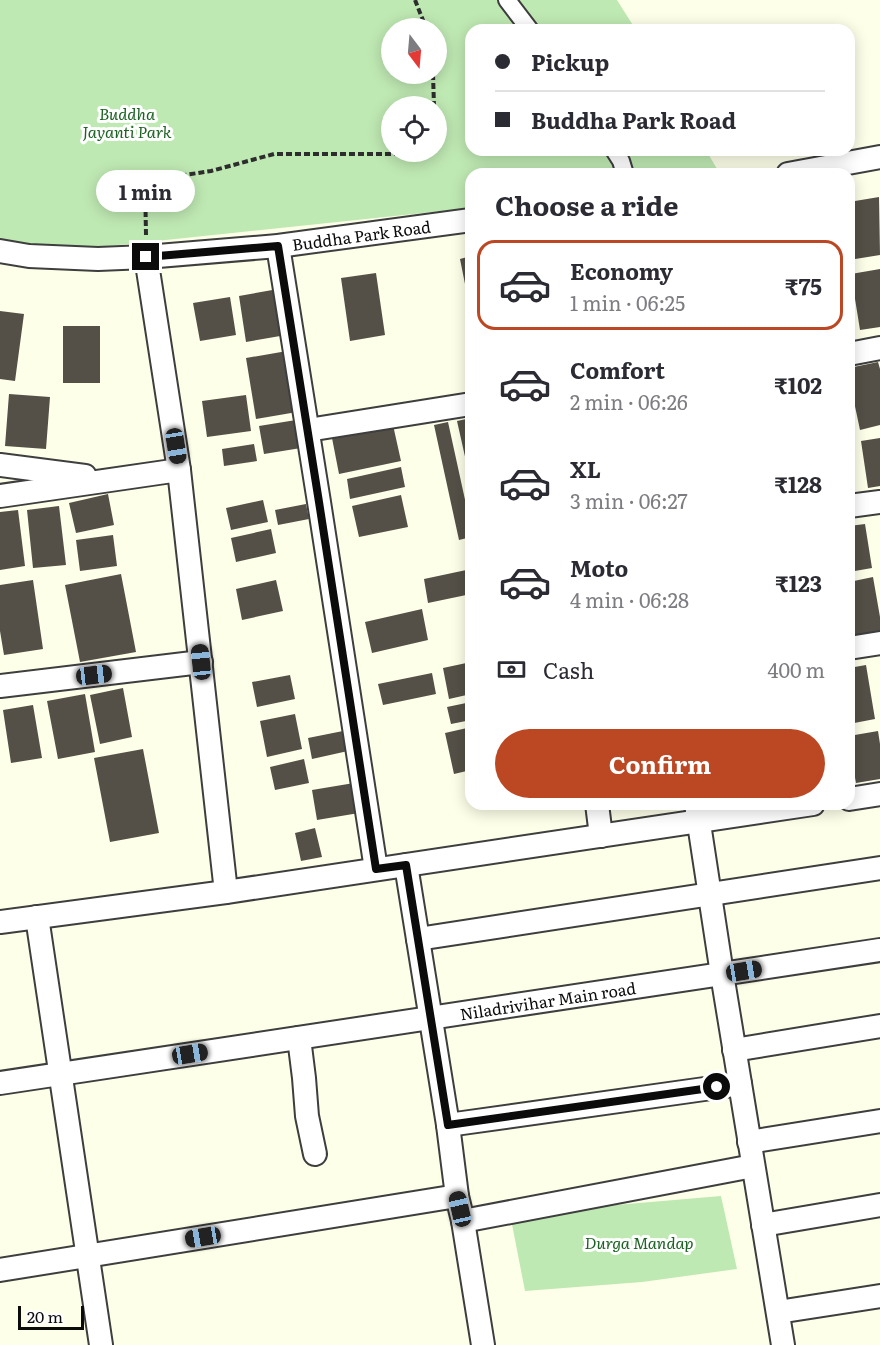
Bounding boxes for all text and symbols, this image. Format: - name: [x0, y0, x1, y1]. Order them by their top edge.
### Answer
- north arrow: [381, 18, 447, 84]
- map controls: [381, 18, 447, 162]
- text: Pickup: [531, 45, 609, 78]
- button: locate: [381, 96, 447, 162]
- park label: Buddha Jayanti Park: [82, 101, 172, 143]
- text: Buddha Park Road: [531, 103, 736, 136]
- callout: 1 min: [96, 170, 195, 212]
- text: 1 min: [119, 176, 172, 206]
- text: Choose a ride: [495, 184, 678, 224]
- street label: Buddha Park Road: [290, 214, 432, 256]
- route end: [132, 243, 159, 270]
- text: Economy: [570, 254, 673, 287]
- icon: car: [498, 258, 552, 312]
- text: ₹75: [785, 269, 822, 302]
- text: 1 min · 06:25: [570, 287, 685, 317]
- text: Comfort: [570, 353, 665, 386]
- icon: car: [498, 357, 552, 411]
- text: ₹102: [774, 368, 822, 401]
- text: 2 min · 06:26: [570, 386, 688, 416]
- car: [164, 427, 188, 465]
- text: XL: [570, 452, 601, 485]
- icon: car: [498, 456, 552, 510]
- text: ₹128: [775, 467, 822, 500]
- text: 3 min · 06:27: [570, 485, 688, 515]
- text: Moto: [570, 551, 628, 584]
- icon: car: [498, 555, 552, 609]
- text: ₹123: [775, 566, 822, 599]
- text: 4 min · 06:28: [570, 584, 689, 614]
- car: [190, 643, 212, 681]
- icon: cash: [495, 653, 528, 686]
- text: Cash: [543, 653, 594, 686]
- text: 400 m: [767, 654, 825, 684]
- car: [75, 664, 113, 686]
- button: Confirm: [495, 729, 825, 798]
- car: [725, 959, 763, 983]
- street label: Niladrivihar Main road: [458, 975, 638, 1025]
- car: [171, 1042, 209, 1066]
- route start: [703, 1073, 730, 1100]
- car: [447, 1189, 473, 1229]
- car: [184, 1225, 222, 1249]
- park label: Durga Mandap: [584, 1230, 694, 1254]
- scale bar: [18, 1303, 84, 1330]
- text: 20 m: [27, 1304, 63, 1328]

